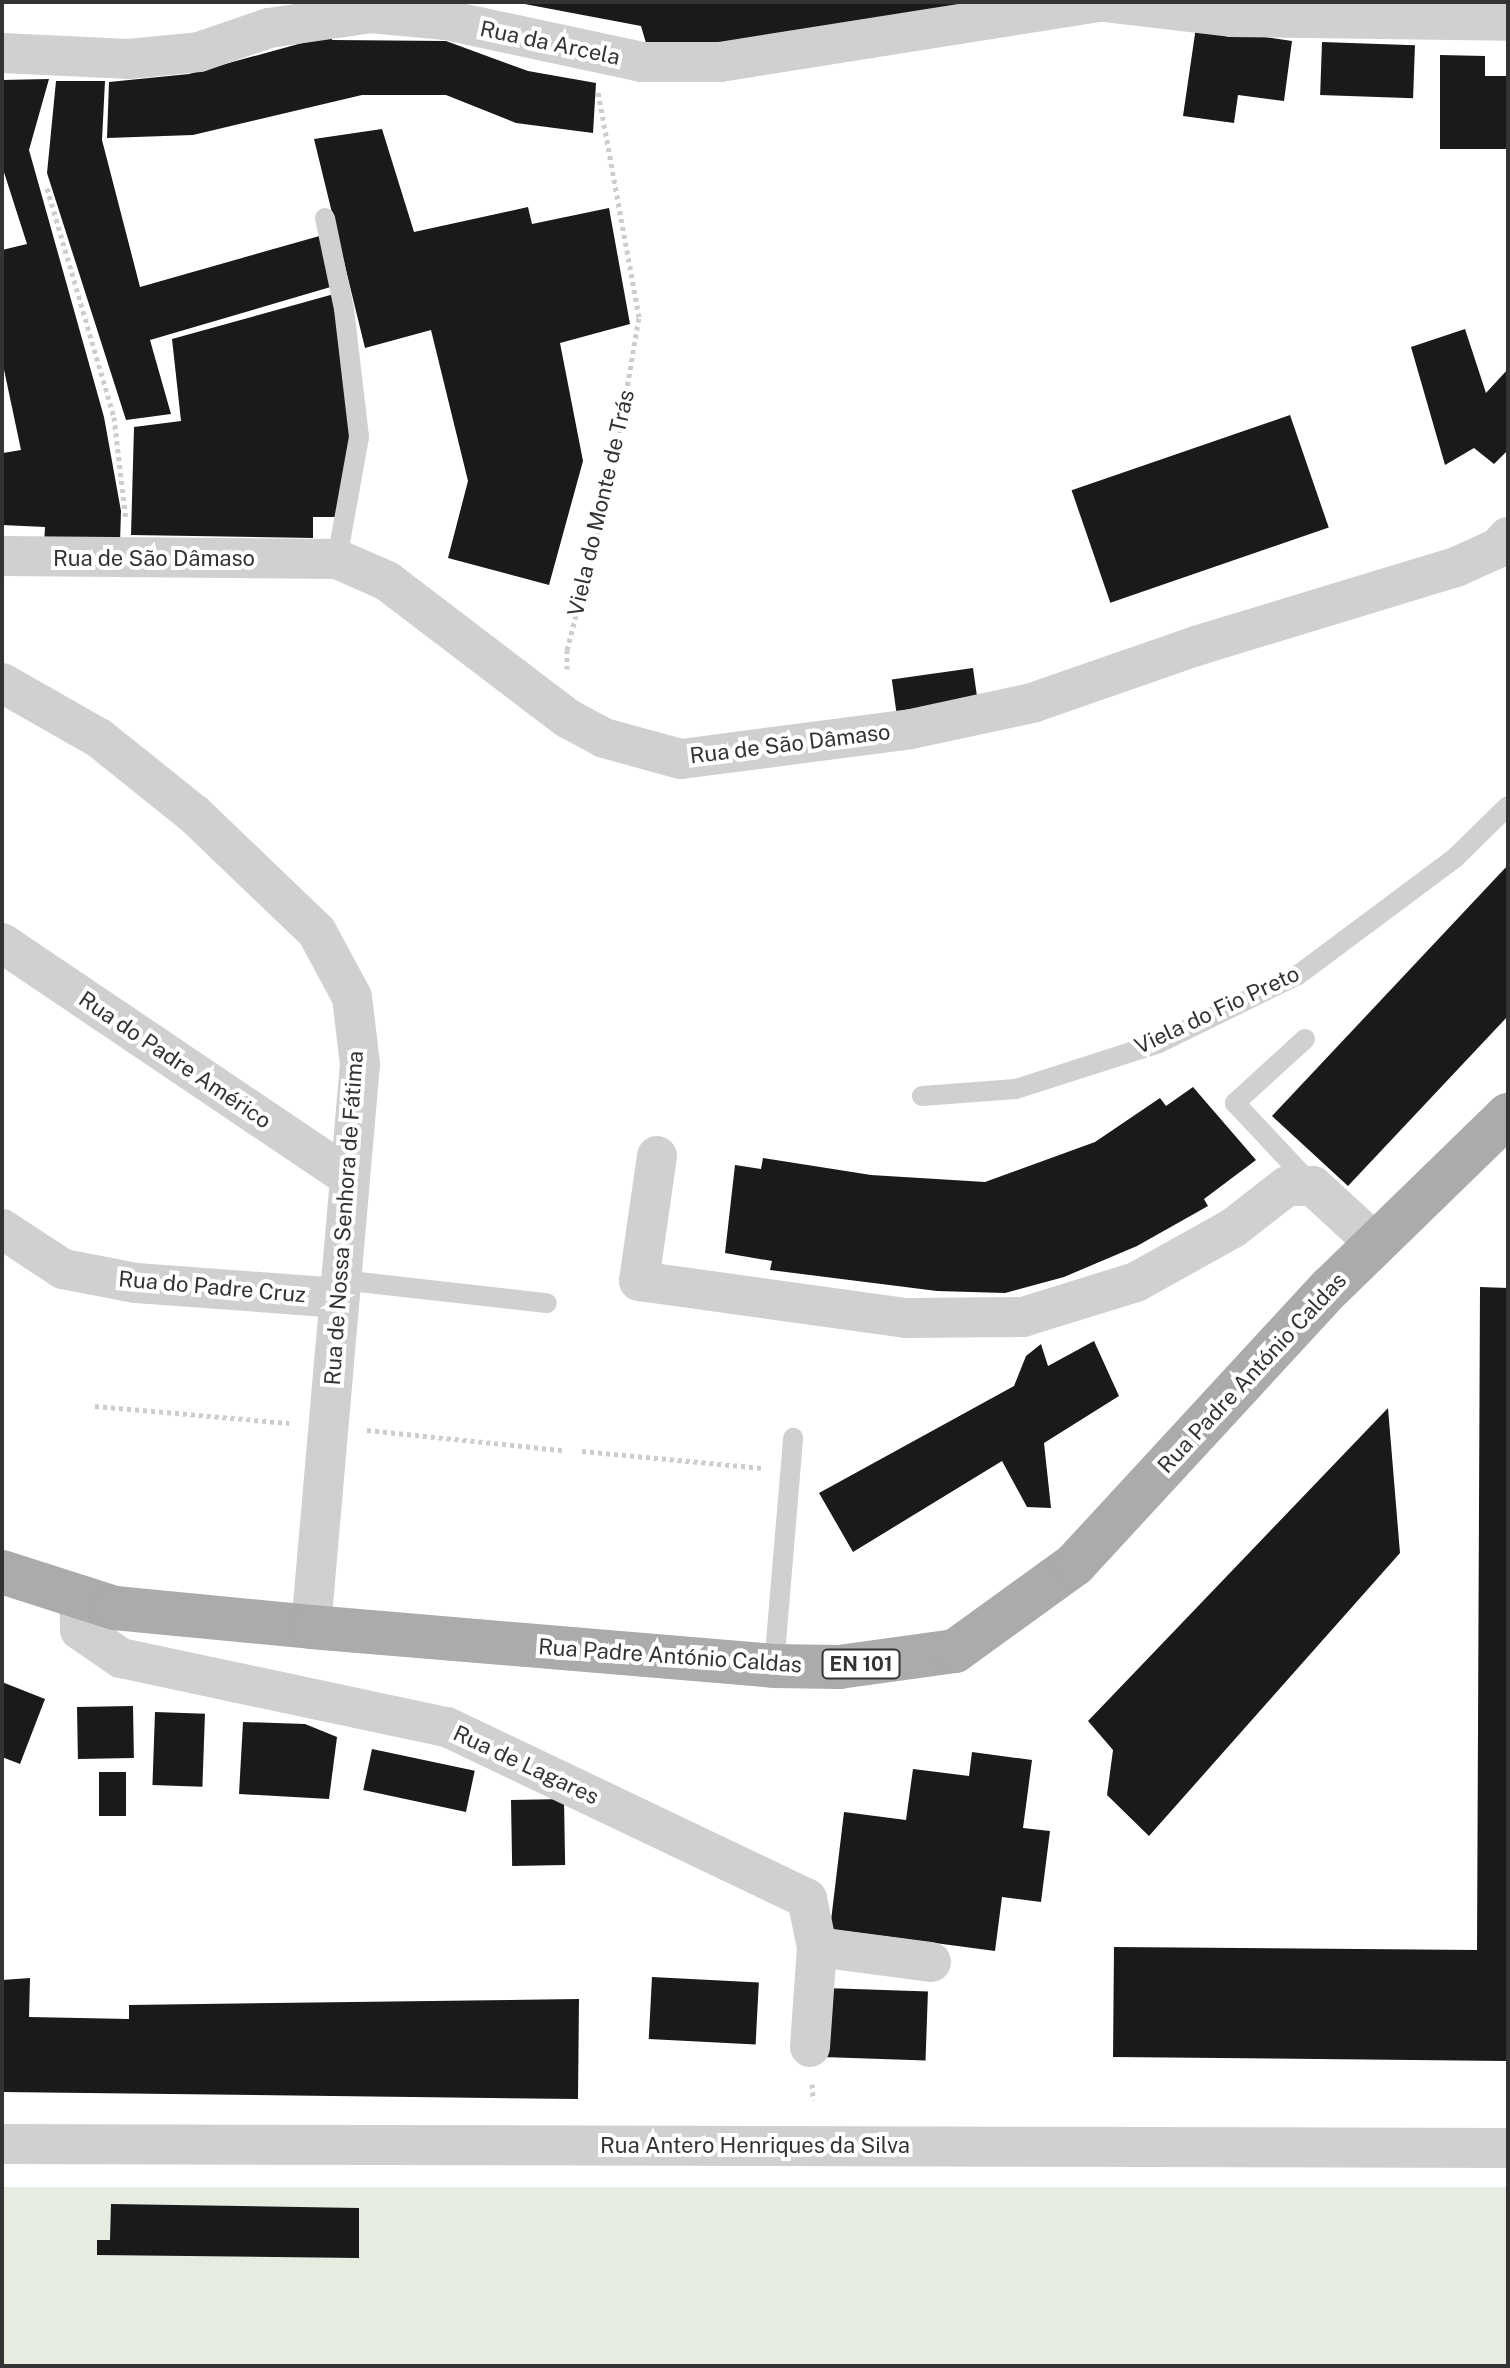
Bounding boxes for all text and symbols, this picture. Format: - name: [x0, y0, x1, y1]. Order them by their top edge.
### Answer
- street label: Rua da Arcela: [477, 15, 623, 71]
- street label: Viela do Monte de Trás: [562, 387, 640, 619]
- street label: Rua de São Dâmaso: [53, 546, 255, 572]
- street label: Rua de São Dâmaso: [688, 719, 892, 769]
- street label: Viela do Fio Preto: [1130, 960, 1304, 1060]
- street label: Rua do Padre Américo: [74, 986, 276, 1134]
- street label: Rua de Nossa Senhora de Fátima: [319, 1049, 369, 1387]
- street label: Rua do Padre Cruz: [117, 1266, 307, 1308]
- street label: Rua Padre António Caldas: [1152, 1267, 1352, 1479]
- street label: Rua Padre António Caldas: [537, 1634, 803, 1678]
- road number: EN 101: [821, 1648, 901, 1680]
- street label: Rua de Lagares: [449, 1720, 603, 1810]
- street label: Rua Antero Henriques da Silva: [600, 2133, 910, 2159]

